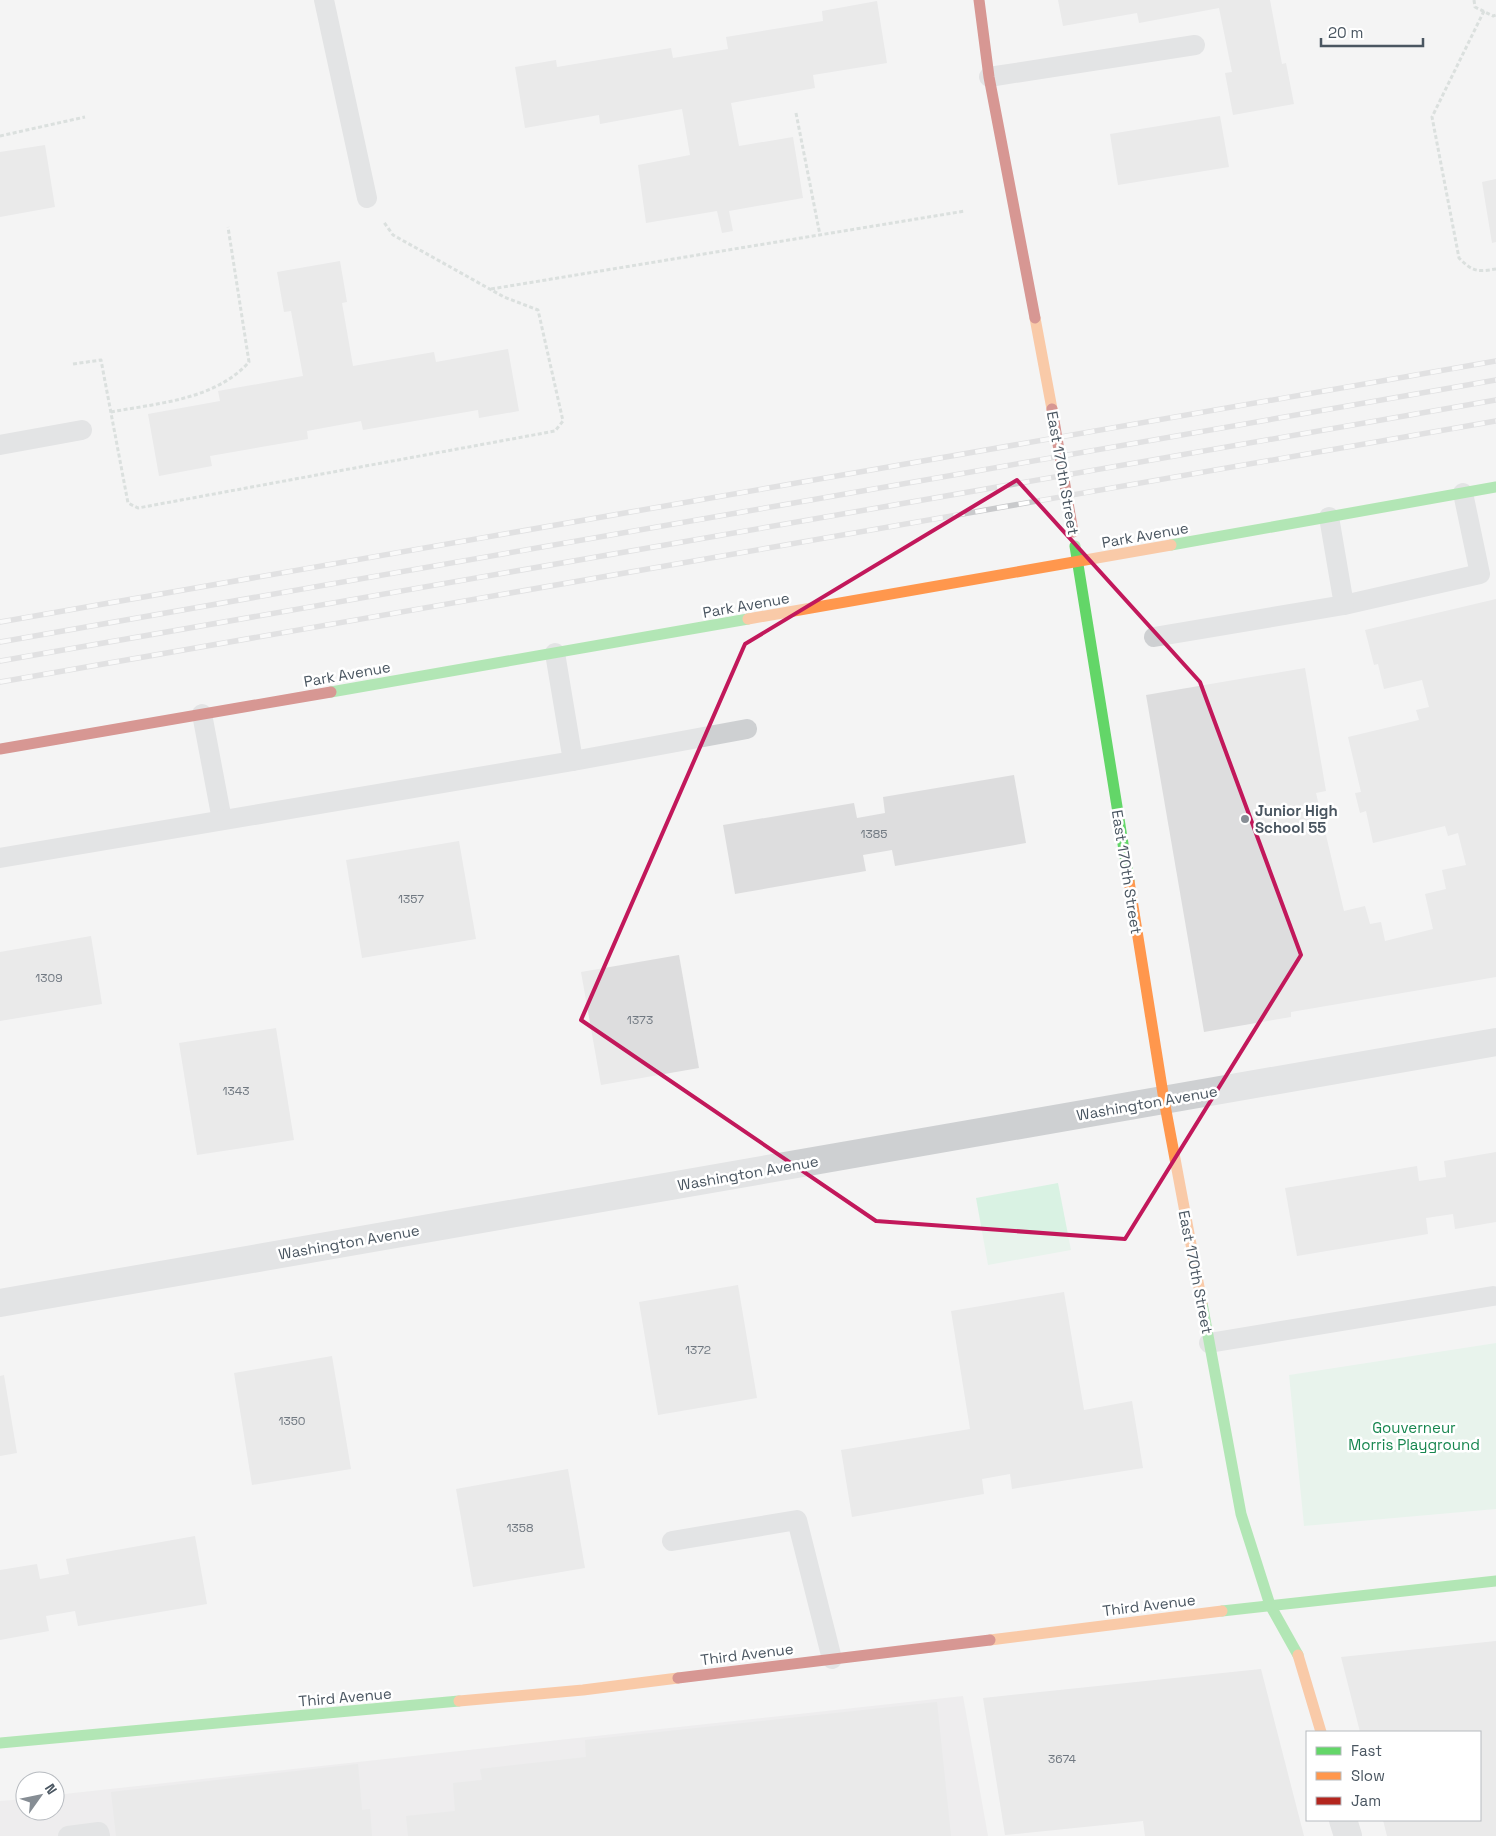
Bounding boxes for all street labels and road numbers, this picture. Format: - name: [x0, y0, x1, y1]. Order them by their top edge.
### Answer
- street label: East 170th Street: [1043, 410, 1083, 537]
- street label: Park Avenue: [1100, 518, 1190, 552]
- street label: Park Avenue: [701, 588, 791, 622]
- street label: Park Avenue: [302, 657, 392, 691]
- street label: East 170th Street: [1108, 809, 1146, 936]
- street label: Washington Avenue: [1075, 1081, 1219, 1125]
- street label: Washington Avenue: [676, 1151, 820, 1195]
- street label: East 170th Street: [1175, 1209, 1217, 1336]
- street label: Washington Avenue: [277, 1220, 421, 1264]
- street label: Third Avenue: [1102, 1590, 1197, 1620]
- street label: Third Avenue: [700, 1639, 795, 1669]
- street label: Third Avenue: [298, 1683, 392, 1711]

